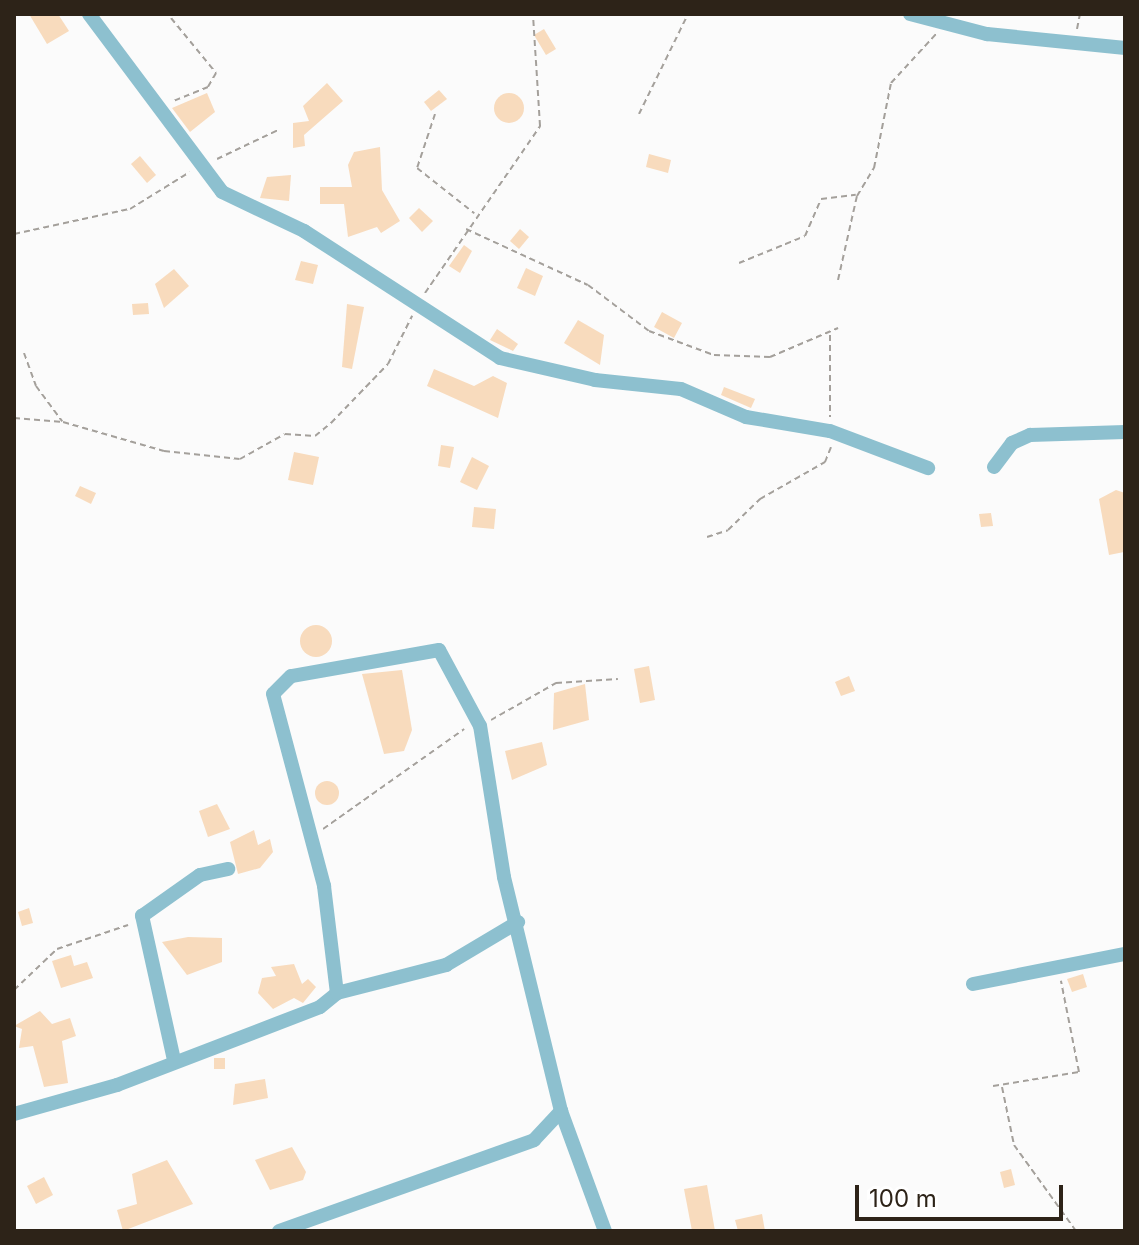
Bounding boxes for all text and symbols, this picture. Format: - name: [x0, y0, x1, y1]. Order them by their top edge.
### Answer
- scale bar: [859, 1169, 1067, 1219]
- text: 100 m: [869, 1184, 937, 1213]

